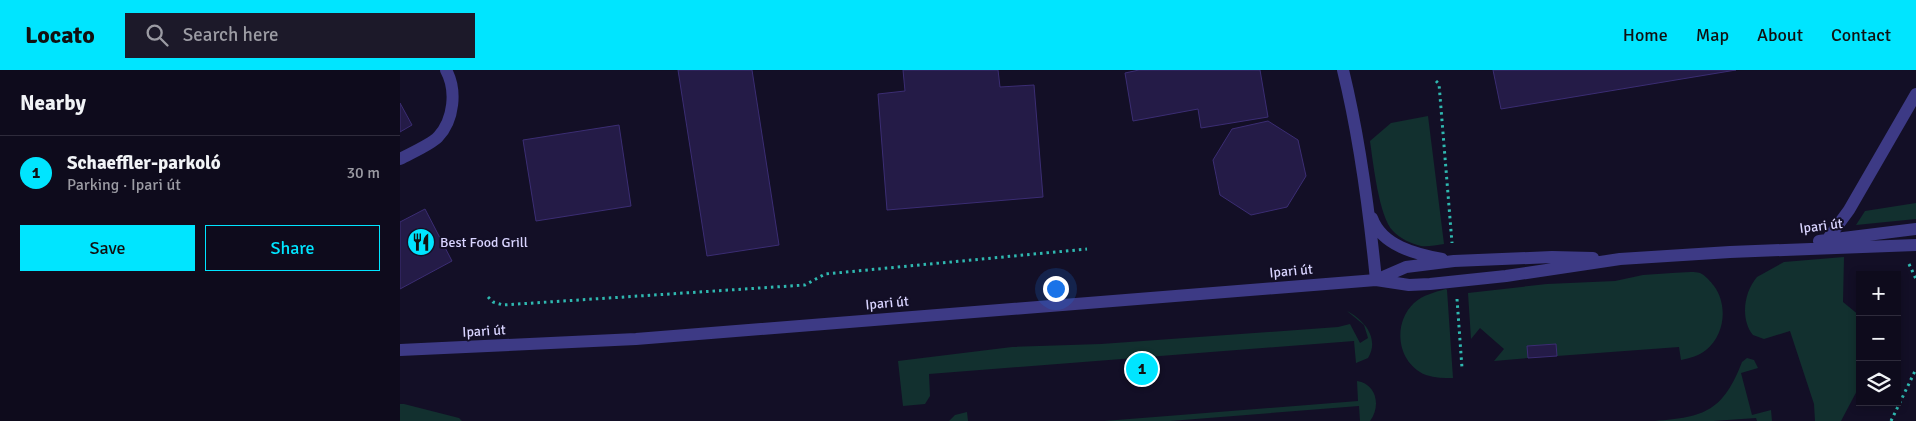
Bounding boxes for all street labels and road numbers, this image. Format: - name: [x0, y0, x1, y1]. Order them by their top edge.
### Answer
- street label: Ipari út: [1798, 215, 1844, 237]
- street label: Ipari út: [1269, 261, 1313, 281]
- street label: Ipari út: [865, 293, 909, 313]
- street label: Ipari út: [462, 321, 506, 341]

